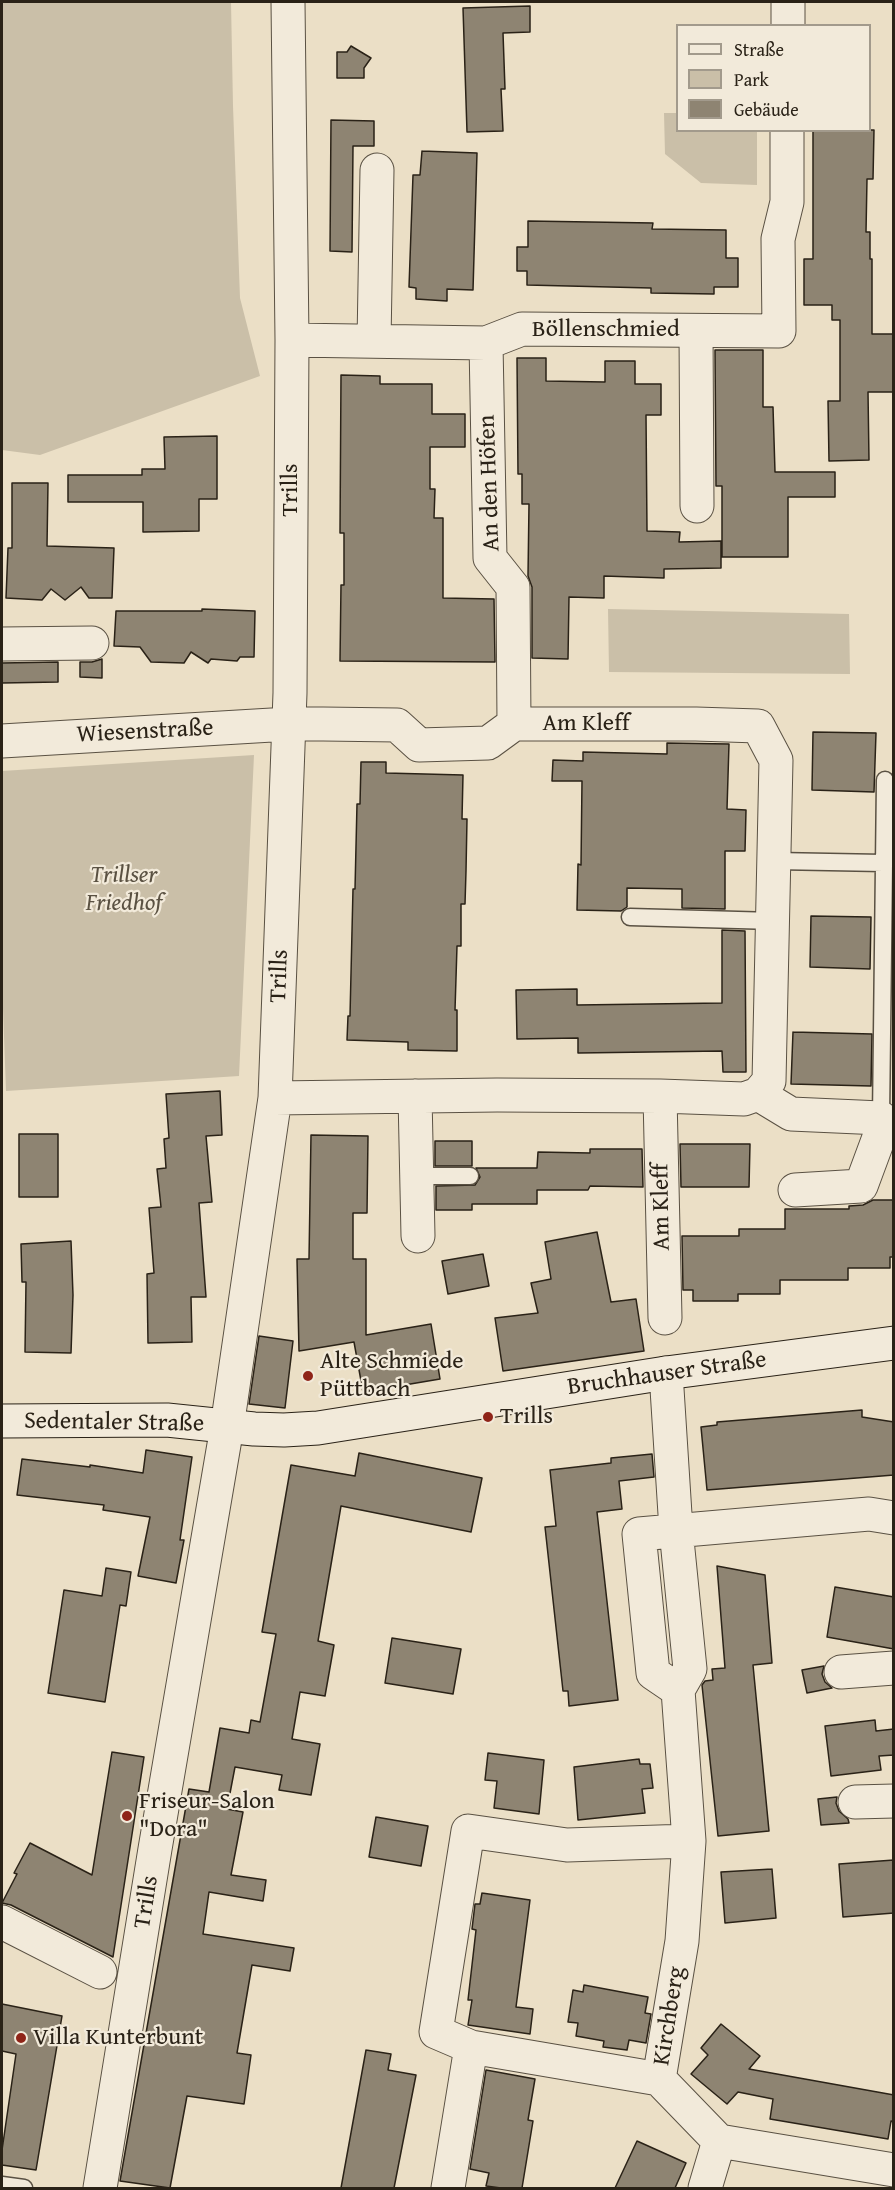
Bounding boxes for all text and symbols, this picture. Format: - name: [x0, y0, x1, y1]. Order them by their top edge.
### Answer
- legend: [676, 24, 871, 132]
- text: Straße: [734, 36, 784, 63]
- text: Park: [734, 66, 769, 93]
- text: Gebäude: [734, 96, 799, 123]
- street label: Böllenschmied: [532, 316, 680, 344]
- street label: An den Höfen: [473, 414, 507, 552]
- street label: Trills: [277, 463, 305, 517]
- street label: Am Kleff: [542, 710, 630, 738]
- street label: Wiesenstraße: [76, 714, 214, 750]
- park label: Trillser Friedhof: [86, 862, 162, 918]
- street label: Trills: [265, 949, 295, 1003]
- street label: Am Kleff: [647, 1163, 677, 1251]
- street label: Bruchhauser Straße: [566, 1346, 768, 1402]
- place label: Alte Schmiede Püttbach: [320, 1348, 463, 1404]
- marker: Alte Schmiede Püttbach: [301, 1369, 315, 1383]
- place label: Trills: [500, 1403, 553, 1431]
- street label: Sedentaler Straße: [24, 1407, 204, 1439]
- marker: Trills: [481, 1410, 495, 1424]
- place label: Friseur-Salon "Dora": [139, 1788, 275, 1844]
- marker: Friseur-Salon "Dora": [120, 1809, 134, 1823]
- street label: Trills: [129, 1874, 165, 1930]
- street label: Kirchberg: [648, 1964, 692, 2068]
- place label: Villa Kunterbunt: [33, 2024, 203, 2052]
- marker: Villa Kunterbunt: [14, 2031, 28, 2045]

